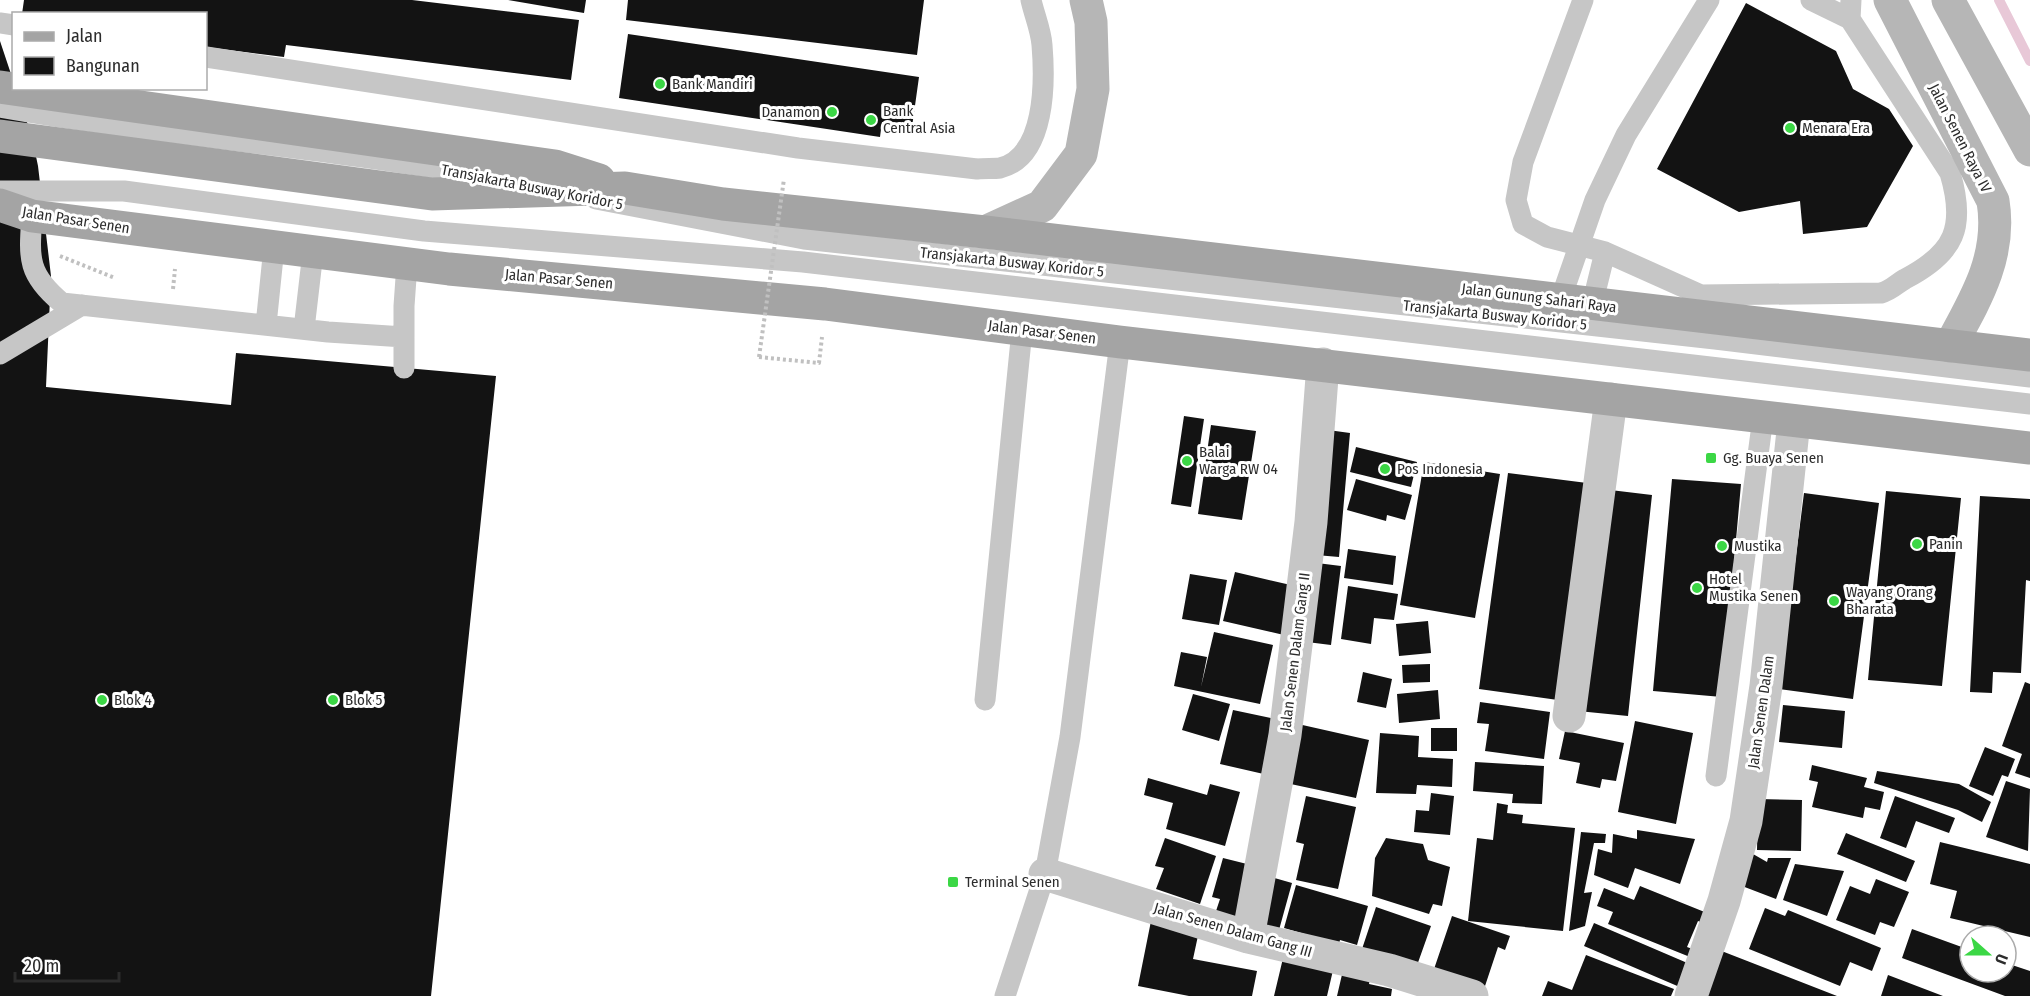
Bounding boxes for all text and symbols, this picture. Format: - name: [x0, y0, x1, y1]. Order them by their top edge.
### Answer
- legend: [12, 12, 207, 90]
- text: Jalan: [66, 25, 103, 47]
- text: Bangunan: [66, 55, 140, 77]
- place label: Bank Mandiri: [672, 75, 753, 93]
- marker: Bank Mandiri: [653, 77, 667, 91]
- street label: Jalan Senen Raya IV: [1925, 81, 1995, 196]
- place label: Bank Central Asia: [883, 102, 955, 137]
- place label: Danamon: [761, 103, 820, 121]
- marker: Danamon: [825, 105, 839, 119]
- marker: Bank Central Asia: [864, 113, 878, 127]
- place label: Menara Era: [1802, 119, 1870, 137]
- marker: Menara Era: [1783, 121, 1797, 135]
- street label: Transjakarta Busway Koridor 5: [440, 161, 624, 213]
- street label: Jalan Pasar Senen: [21, 203, 131, 237]
- street label: Transjakarta Busway Koridor 5: [919, 243, 1105, 281]
- street label: Jalan Pasar Senen: [504, 265, 614, 293]
- street label: Jalan Gunung Sahari Raya: [1460, 280, 1618, 316]
- street label: Transjakarta Busway Koridor 5: [1402, 296, 1588, 334]
- street label: Jalan Pasar Senen: [987, 316, 1097, 348]
- place label: Balai Warga RW 04: [1199, 443, 1278, 478]
- place label: Gg. Buaya Senen: [1723, 449, 1824, 467]
- marker: Gg. Buaya Senen: [1704, 451, 1718, 465]
- marker: Balai Warga RW 04: [1180, 454, 1194, 468]
- place label: Pos Indonesia: [1397, 460, 1483, 478]
- marker: Pos Indonesia: [1378, 462, 1392, 476]
- place label: Panin: [1929, 535, 1963, 553]
- place label: Mustika: [1734, 537, 1782, 555]
- marker: Panin: [1910, 537, 1924, 551]
- marker: Mustika: [1715, 539, 1729, 553]
- place label: Hotel Mustika Senen: [1709, 570, 1798, 605]
- street label: Jalan Senen Dalam Gang II: [1276, 572, 1314, 732]
- marker: Hotel Mustika Senen: [1690, 581, 1704, 595]
- place label: Wayang Orang Bharata: [1846, 583, 1933, 618]
- marker: Wayang Orang Bharata: [1827, 594, 1841, 608]
- street label: Jalan Senen Dalam: [1744, 654, 1778, 770]
- place label: Blok 4: [114, 691, 152, 709]
- place label: Blok 5: [345, 691, 382, 709]
- marker: Blok 4: [95, 693, 109, 707]
- marker: Blok 5: [326, 693, 340, 707]
- place label: Terminal Senen: [965, 873, 1060, 891]
- marker: Terminal Senen: [946, 875, 960, 889]
- street label: Jalan Senen Dalam Gang III: [1152, 899, 1314, 961]
- north arrow: [1958, 924, 2018, 984]
- scale bar: [15, 945, 118, 983]
- text: U: [1991, 951, 2012, 967]
- text: 20 m: [24, 955, 59, 977]

